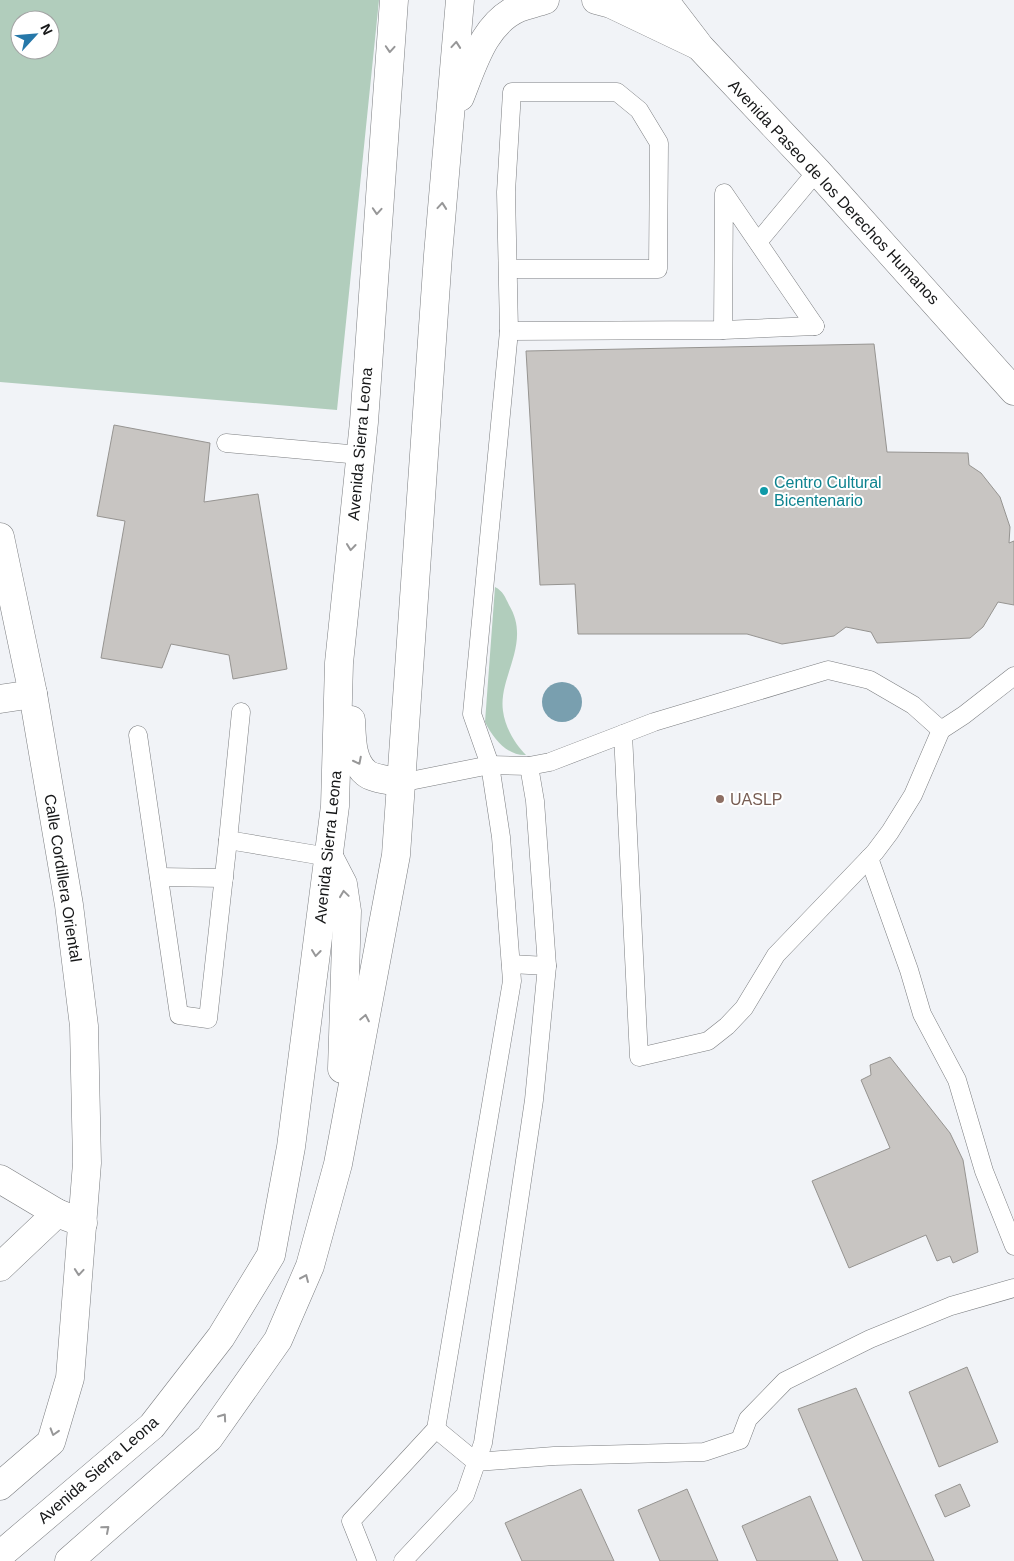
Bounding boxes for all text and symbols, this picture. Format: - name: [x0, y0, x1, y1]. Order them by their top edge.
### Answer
- north arrow: [10, 10, 60, 60]
- text: N: [37, 21, 56, 37]
- one-way arrow: [450, 40, 461, 48]
- one-way arrow: [384, 45, 395, 53]
- street label: Avenida Paseo de los Derechos Humanos: [725, 76, 943, 308]
- one-way arrow: [436, 202, 447, 210]
- one-way arrow: [372, 207, 383, 215]
- street label: Avenida Sierra Leona: [345, 367, 375, 521]
- place label: Centro Cultural Bicentenario: [774, 474, 882, 509]
- marker: Centro Cultural Bicentenario: [758, 485, 770, 497]
- one-way arrow: [346, 543, 357, 551]
- one-way arrow: [352, 756, 362, 765]
- street label: Avenida Sierra Leona: [312, 770, 344, 924]
- place label: UASLP: [730, 791, 782, 808]
- street label: Calle Cordillera Oriental: [41, 793, 85, 963]
- marker: UASLP: [714, 793, 726, 805]
- one-way arrow: [340, 890, 350, 898]
- one-way arrow: [312, 948, 322, 957]
- one-way arrow: [359, 1013, 370, 1022]
- one-way arrow: [73, 1268, 84, 1276]
- one-way arrow: [299, 1274, 310, 1283]
- street label: Avenida Sierra Leona: [34, 1413, 162, 1527]
- one-way arrow: [217, 1413, 226, 1423]
- one-way arrow: [49, 1427, 59, 1435]
- one-way arrow: [100, 1526, 109, 1535]

